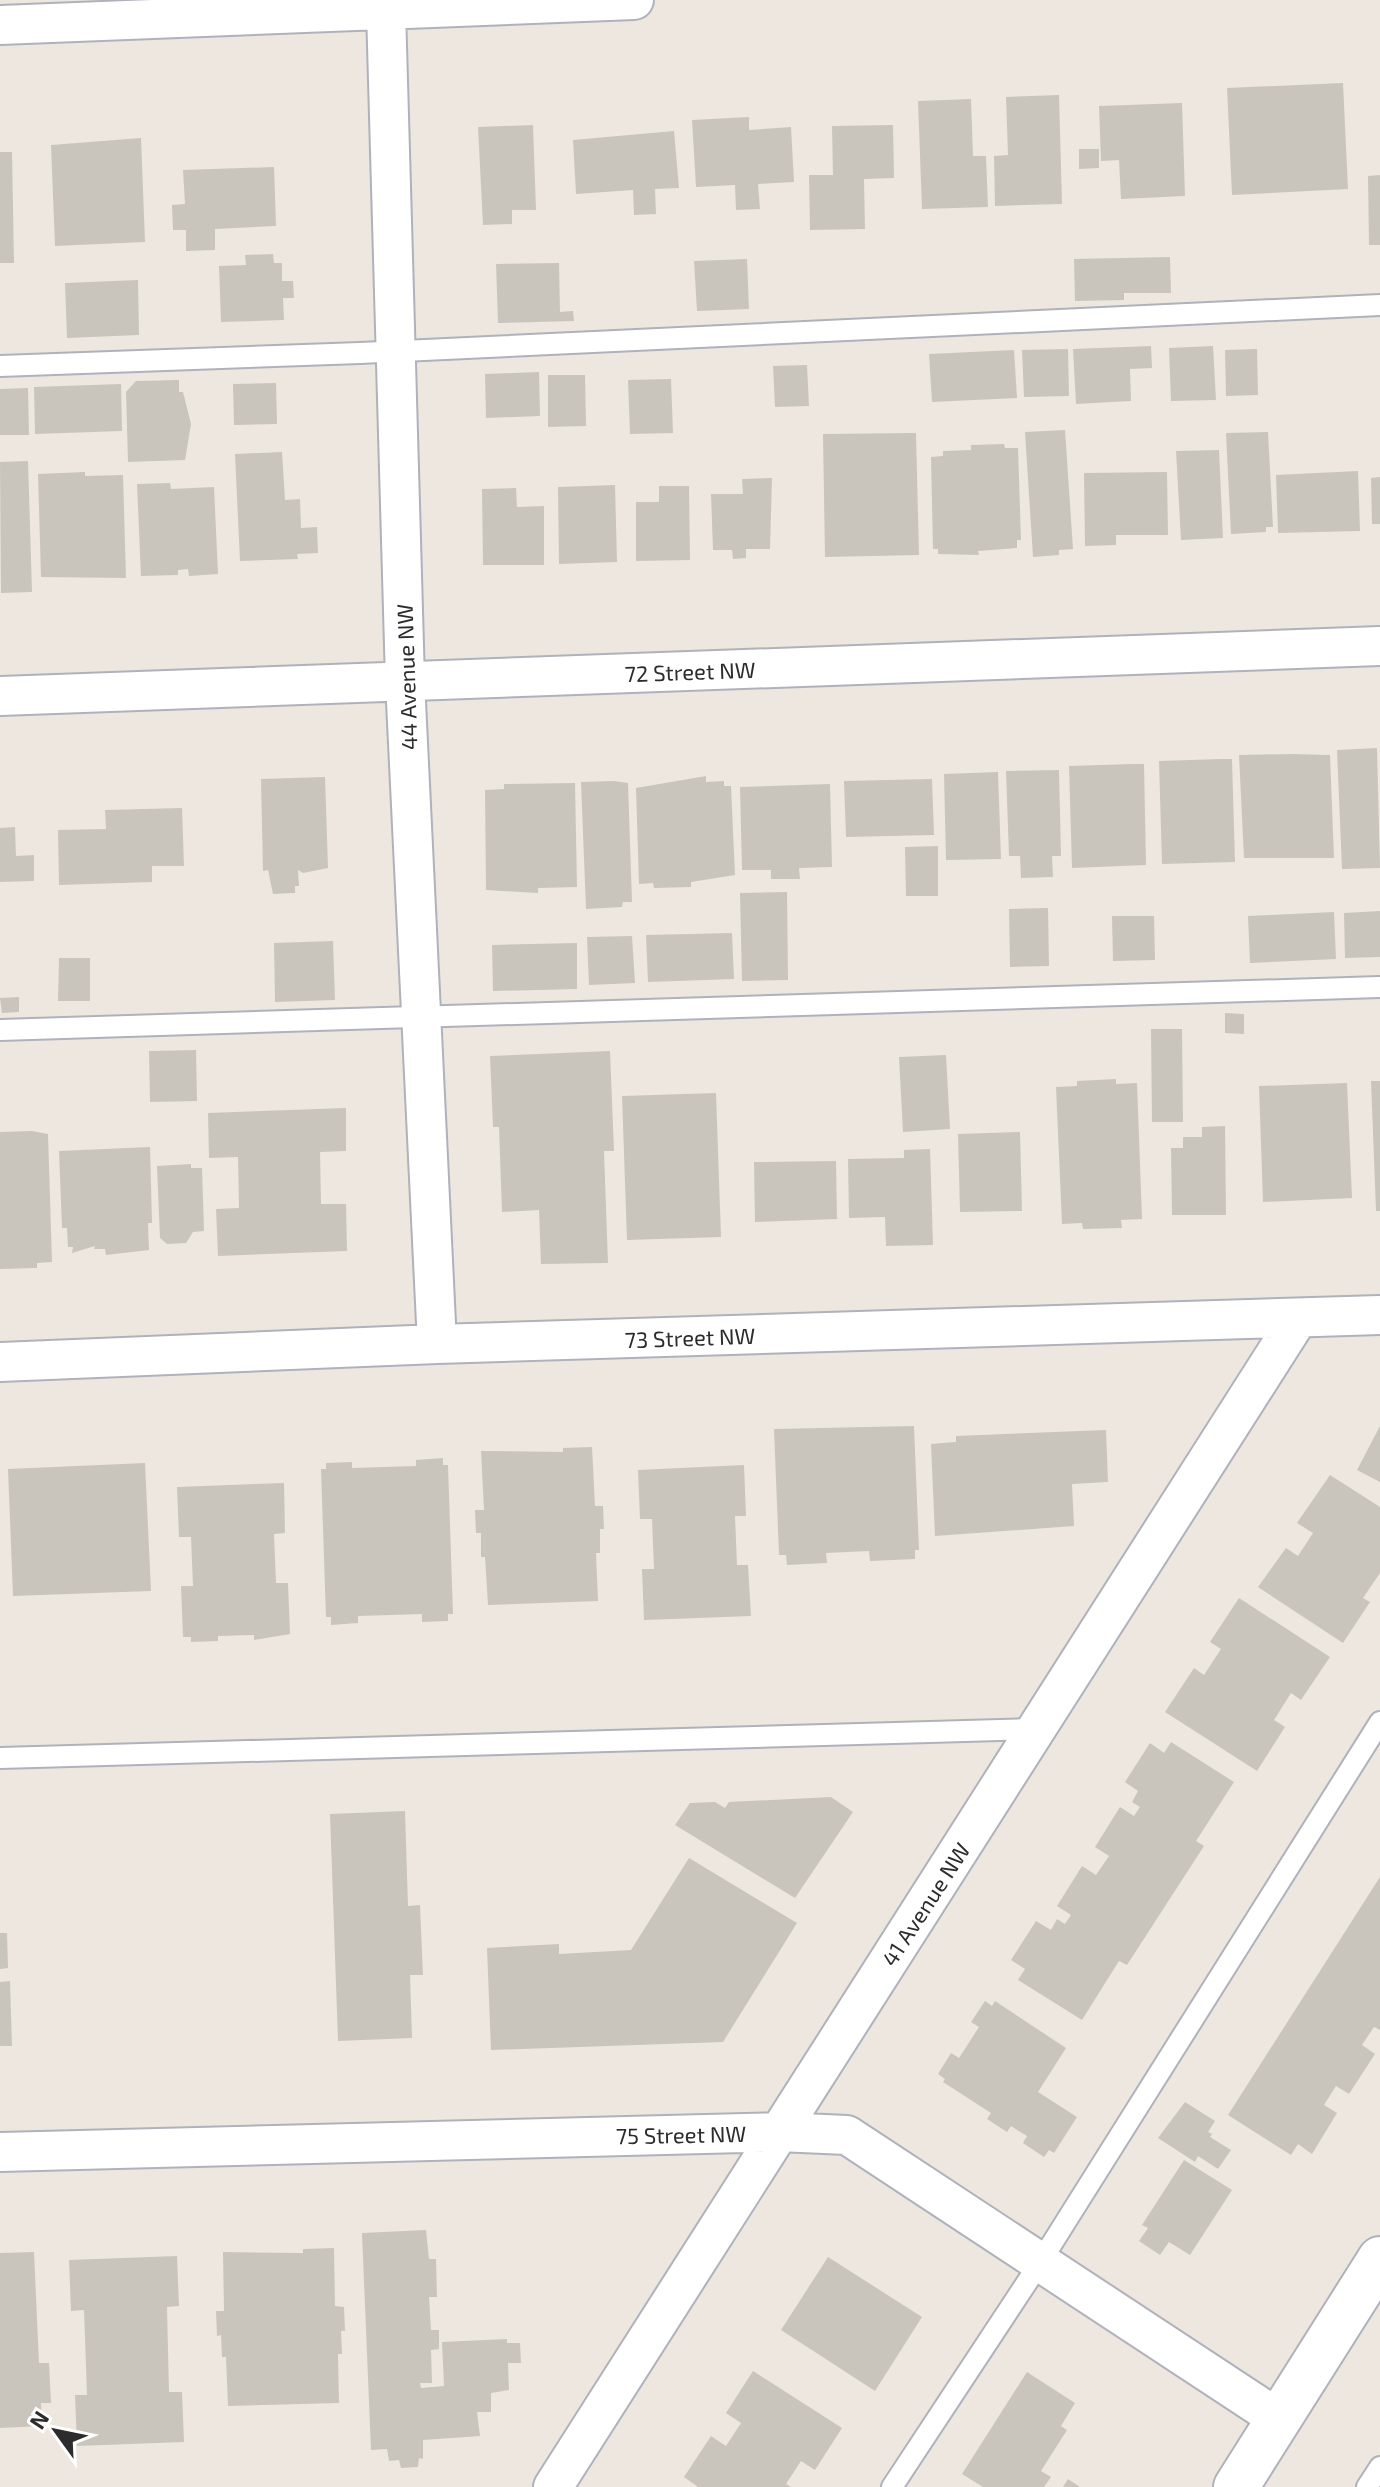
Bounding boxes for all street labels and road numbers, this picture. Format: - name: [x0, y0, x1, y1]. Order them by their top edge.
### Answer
- street label: 44 Avenue NW: [390, 603, 422, 751]
- street label: 72 Street NW: [624, 656, 756, 686]
- street label: 73 Street NW: [624, 1322, 756, 1352]
- street label: 41 Avenue NW: [876, 1837, 975, 1970]
- street label: 75 Street NW: [616, 2120, 747, 2148]

